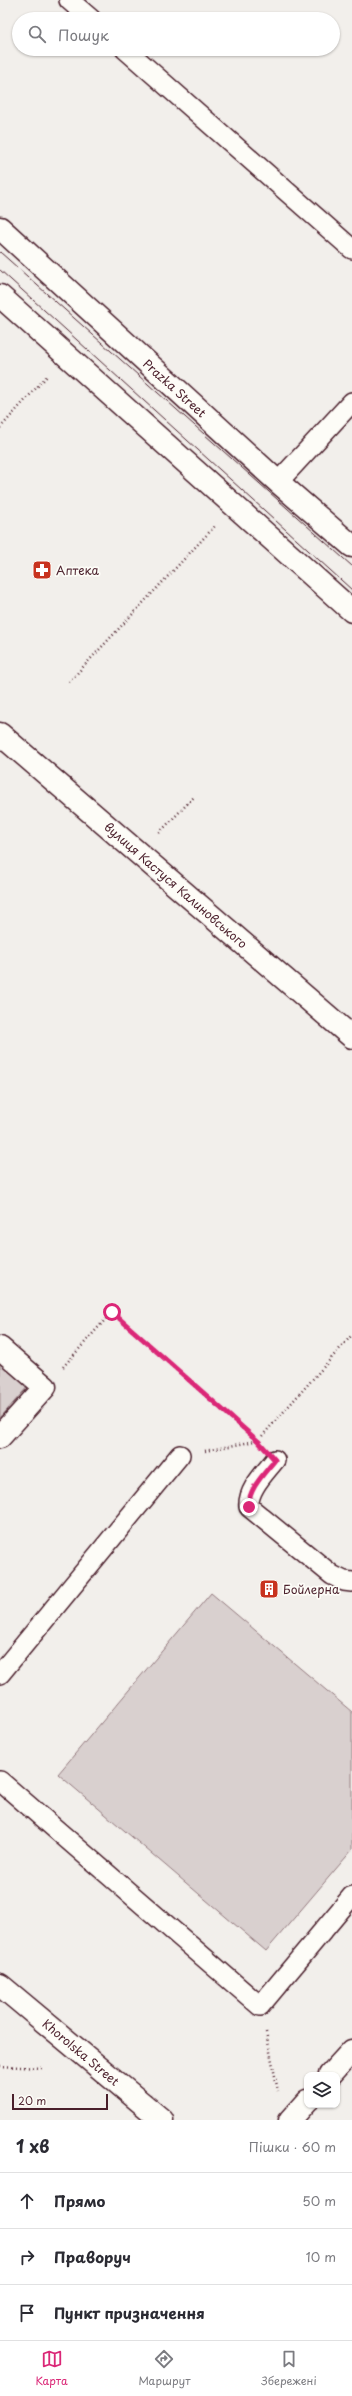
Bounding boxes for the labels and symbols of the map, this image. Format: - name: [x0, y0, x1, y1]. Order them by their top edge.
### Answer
- street label: Prazka Street: [139, 355, 211, 421]
- pharmacy icon: Аптека: [31, 559, 53, 581]
- place label: Аптека: [56, 561, 100, 579]
- street label: вулиця Кастуся Калиновського: [101, 818, 252, 952]
- route start: [103, 1303, 121, 1321]
- route end: [240, 1498, 258, 1516]
- building icon: Бойлерна: [258, 1578, 280, 1600]
- place label: Бойлерна: [283, 1580, 340, 1598]
- street label: Khorolska Street: [39, 2014, 124, 2090]
- scale bar: [12, 2092, 108, 2111]

